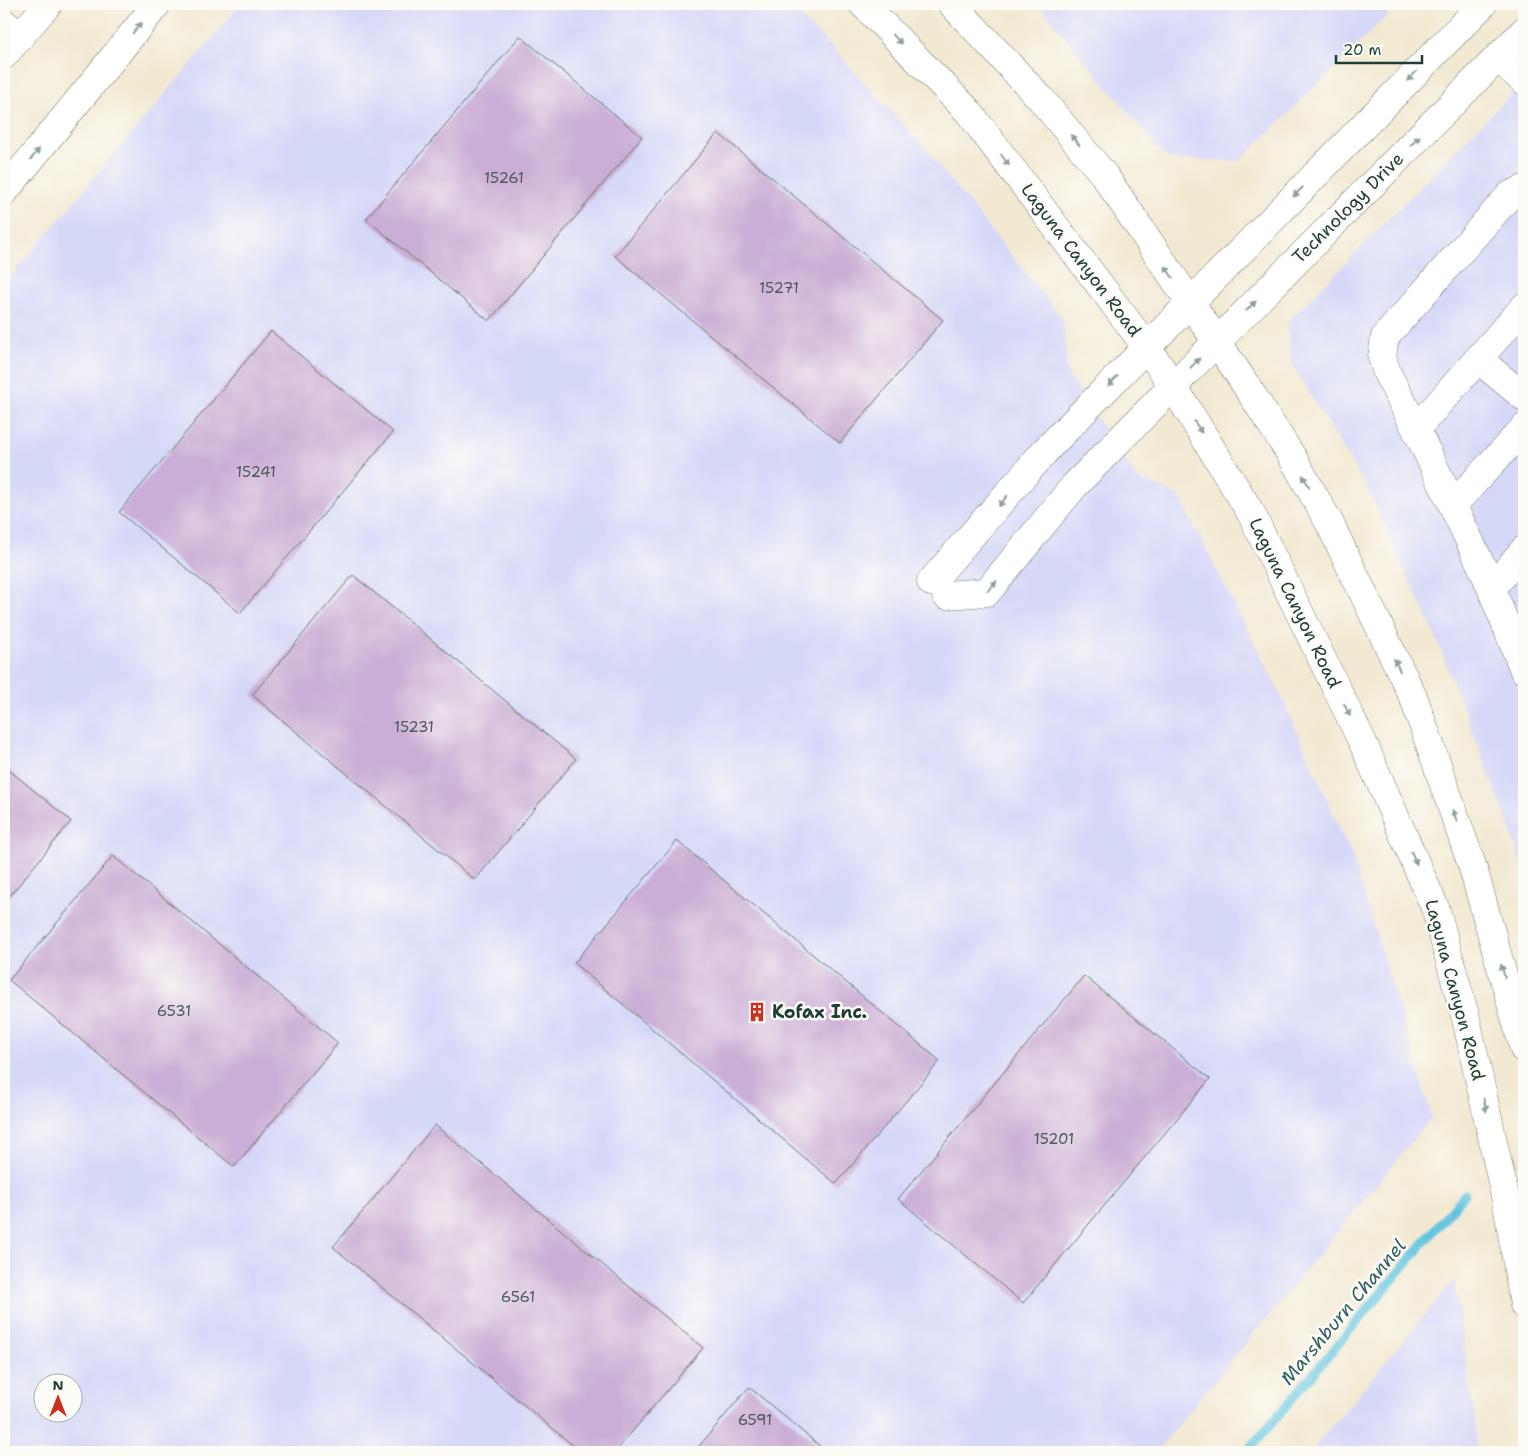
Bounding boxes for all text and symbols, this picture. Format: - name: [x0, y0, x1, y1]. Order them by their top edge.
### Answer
- one-way arrow: [132, 22, 143, 35]
- one-way arrow: [891, 32, 903, 44]
- scale bar: [1336, 32, 1422, 64]
- text: 20 m: [1343, 40, 1382, 60]
- one-way arrow: [1406, 70, 1418, 82]
- one-way arrow: [1069, 134, 1080, 147]
- one-way arrow: [1409, 136, 1421, 148]
- street label: Technology Drive: [1287, 147, 1409, 269]
- one-way arrow: [29, 148, 40, 161]
- one-way arrow: [1000, 153, 1010, 167]
- house number: 15261: [484, 168, 524, 188]
- street label: Laguna Canyon Road: [1015, 178, 1147, 342]
- one-way arrow: [1292, 186, 1304, 198]
- one-way arrow: [1164, 265, 1174, 279]
- house number: 15271: [759, 278, 799, 298]
- one-way arrow: [1245, 301, 1257, 313]
- one-way arrow: [1189, 358, 1201, 370]
- one-way arrow: [1107, 375, 1119, 387]
- one-way arrow: [1194, 421, 1203, 434]
- house number: 15241: [236, 462, 276, 482]
- one-way arrow: [1301, 475, 1310, 488]
- one-way arrow: [997, 494, 1008, 507]
- street label: Laguna Canyon Road: [1243, 514, 1347, 692]
- one-way arrow: [986, 580, 997, 592]
- one-way arrow: [1393, 658, 1401, 672]
- one-way arrow: [1343, 703, 1351, 717]
- house number: 15231: [394, 717, 434, 737]
- one-way arrow: [1451, 809, 1458, 824]
- one-way arrow: [1410, 851, 1418, 865]
- street label: Laguna Canyon Road: [1419, 897, 1491, 1083]
- one-way arrow: [1499, 964, 1507, 979]
- place label: Kofax Inc.: [772, 1000, 867, 1024]
- house number: 6531: [157, 1001, 191, 1021]
- building icon: Kofax Inc.: [746, 1001, 768, 1023]
- one-way arrow: [1481, 1097, 1489, 1112]
- house number: 15201: [1034, 1129, 1074, 1149]
- water label: Marshburn Channel: [1275, 1234, 1411, 1390]
- house number: 6561: [501, 1287, 535, 1307]
- north arrow: [32, 1374, 82, 1424]
- text: N: [52, 1376, 64, 1394]
- house number: 6591: [738, 1410, 772, 1430]

